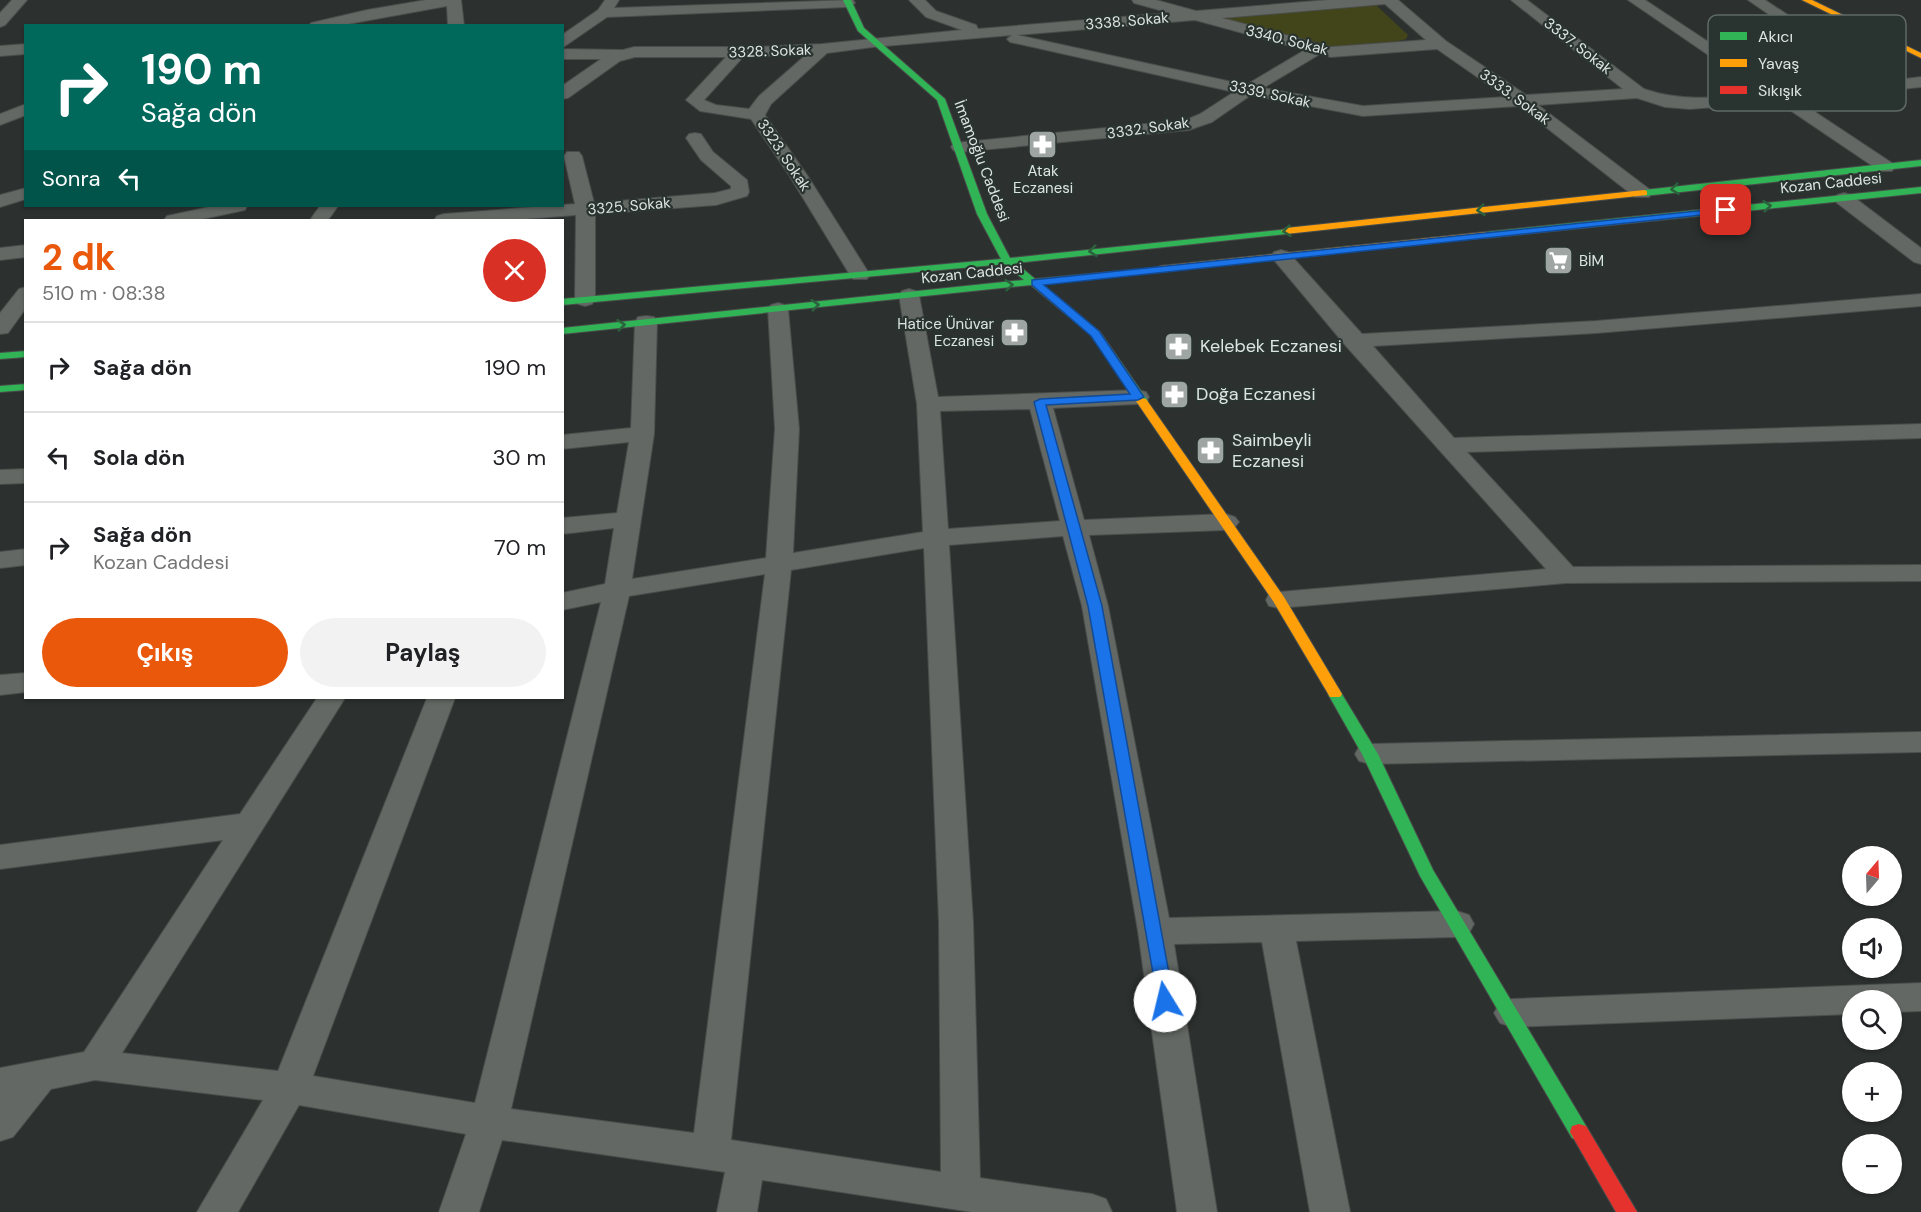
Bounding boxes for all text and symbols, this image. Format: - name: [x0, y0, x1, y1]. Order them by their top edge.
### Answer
- street label: 3338. Sokak: [1085, 7, 1170, 35]
- street label: 3337. Sokak: [1540, 13, 1617, 79]
- legend: [1708, 15, 1906, 111]
- street label: 3340. Sokak: [1244, 20, 1331, 60]
- text: Akıcı: [1758, 26, 1793, 47]
- street label: 3328. Sokak: [728, 40, 812, 62]
- text: 190 m: [141, 42, 262, 97]
- icon: right: [42, 48, 120, 126]
- text: Yavaş: [1758, 53, 1799, 74]
- street label: 3333. Sokak: [1475, 64, 1555, 130]
- street label: 3339. Sokak: [1227, 76, 1313, 112]
- text: Sıkışık: [1758, 80, 1802, 101]
- text: Sağa dön: [141, 95, 257, 130]
- street label: İmamoğlu Caddesi: [950, 97, 1014, 225]
- street label: 3332. Sokak: [1106, 112, 1191, 144]
- street label: 3323. Sokak: [752, 115, 816, 195]
- pharmacy icon: Atak Eczanesi: [1027, 128, 1059, 160]
- place label: Atak Eczanesi: [1013, 161, 1073, 198]
- icon: left: [113, 162, 146, 195]
- text: Sonra: [42, 164, 101, 193]
- street label: Kozan Caddesi: [1779, 168, 1883, 198]
- one-way arrow: [1670, 182, 1679, 195]
- pin: [1700, 184, 1751, 235]
- street label: 3325. Sokak: [587, 192, 672, 220]
- icon: arrive: [1709, 193, 1742, 226]
- one-way arrow: [1762, 200, 1771, 213]
- one-way arrow: [1476, 203, 1486, 216]
- one-way arrow: [1283, 224, 1292, 237]
- text: 2 dk: [42, 234, 116, 281]
- button: close: [483, 239, 546, 302]
- one-way arrow: [1089, 245, 1098, 257]
- supermarket icon: BİM: [1542, 245, 1574, 277]
- place label: BİM: [1579, 251, 1604, 271]
- street label: Kozan Caddesi: [920, 258, 1024, 288]
- one-way arrow: [1004, 279, 1013, 292]
- text: 510 m · 08:38: [42, 280, 166, 306]
- one-way arrow: [810, 299, 819, 312]
- place label: Hatice Ünüvar Eczanesi: [897, 314, 994, 351]
- pharmacy icon: Hatice Ünüvar Eczanesi: [999, 317, 1031, 349]
- one-way arrow: [616, 319, 625, 332]
- pharmacy icon: Kelebek Eczanesi: [1163, 330, 1195, 362]
- place label: Kelebek Eczanesi: [1200, 334, 1342, 358]
- icon: right: [42, 351, 75, 384]
- text: Sağa dön: [93, 353, 192, 382]
- text: 190 m: [485, 353, 546, 382]
- pharmacy icon: Doğa Eczanesi: [1159, 378, 1191, 410]
- place label: Doğa Eczanesi: [1196, 382, 1315, 406]
- place label: Saimbeyli Eczanesi: [1232, 428, 1311, 473]
- pharmacy icon: Saimbeyli Eczanesi: [1195, 434, 1227, 466]
- icon: left: [42, 441, 75, 474]
- text: Sola dön: [93, 443, 185, 472]
- text: 30 m: [492, 443, 546, 472]
- text: Sağa dön: [93, 520, 192, 549]
- icon: right: [42, 531, 75, 564]
- text: 70 m: [494, 533, 546, 562]
- text: Kozan Caddesi: [93, 549, 229, 575]
- button: Çıkış: [42, 618, 288, 687]
- button: Paylaş: [300, 618, 546, 687]
- north arrow: [1842, 846, 1902, 906]
- map controls: [1842, 846, 1902, 1194]
- button: sound: [1842, 918, 1902, 978]
- position arrow: [1133, 969, 1197, 1033]
- button: search: [1842, 990, 1902, 1050]
- button: +: [1842, 1062, 1902, 1122]
- button: −: [1842, 1134, 1902, 1194]

